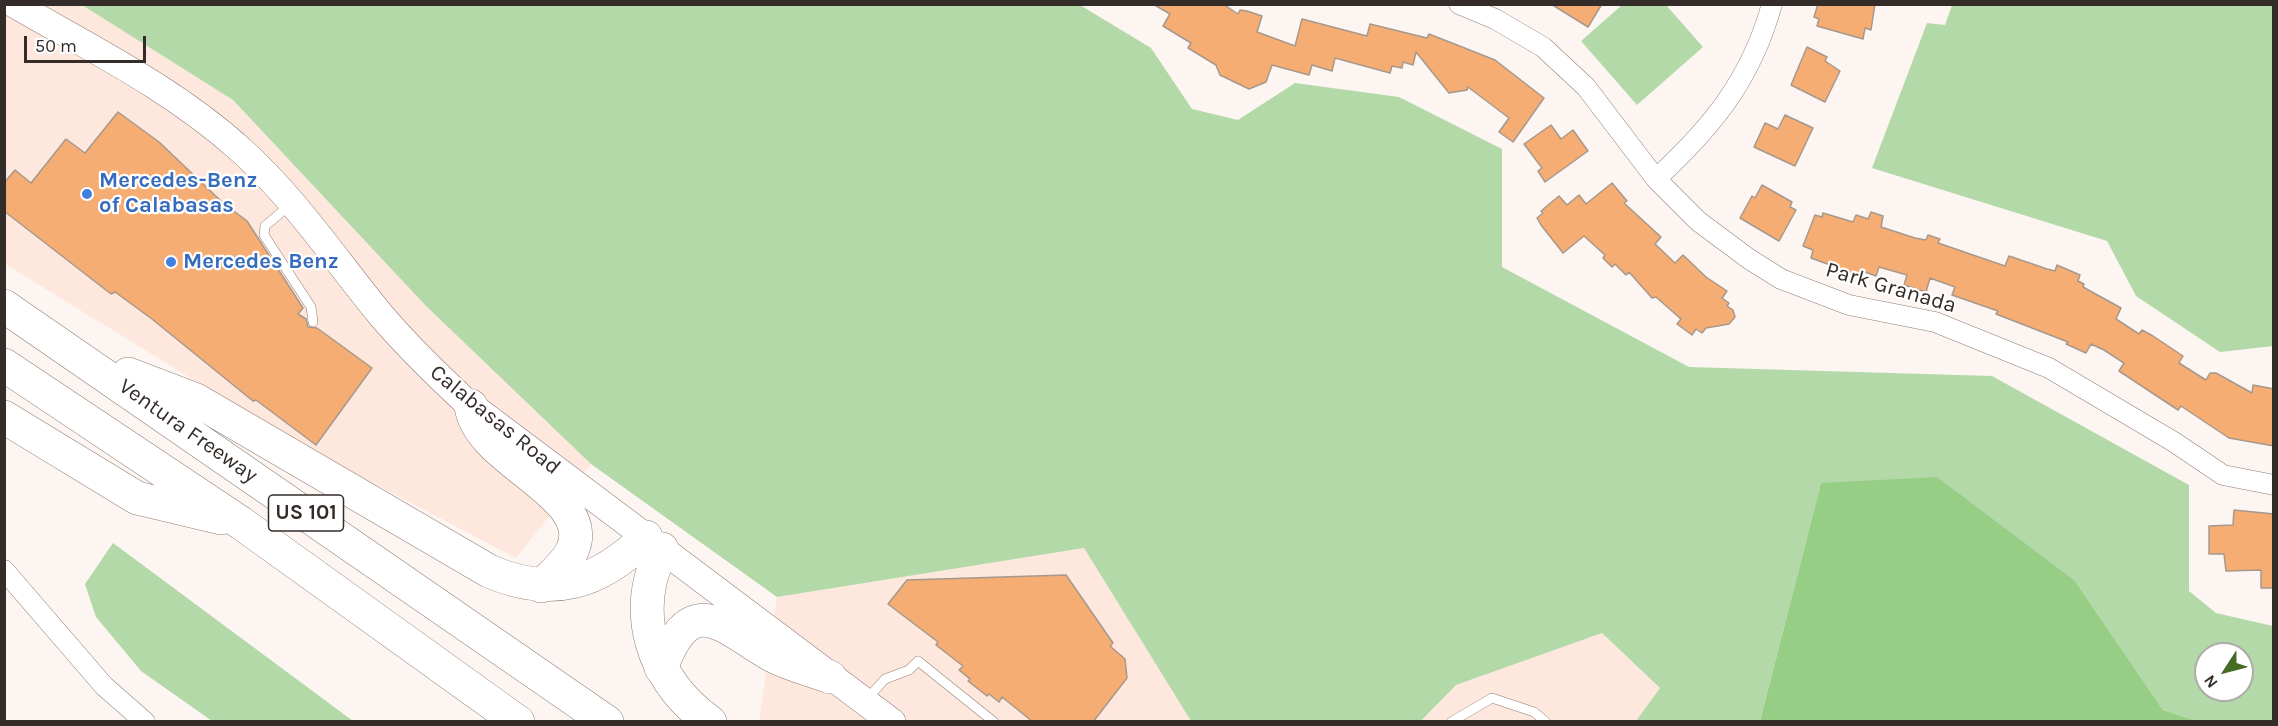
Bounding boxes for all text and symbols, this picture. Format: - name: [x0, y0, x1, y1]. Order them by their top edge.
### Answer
- scale bar: [27, 24, 148, 62]
- text: 50 m: [35, 35, 77, 57]
- place label: Mercedes-Benz of Calabasas: [99, 168, 257, 220]
- marker: Mercedes-Benz of Calabasas: [80, 187, 94, 201]
- place label: Mercedes Benz: [183, 249, 339, 275]
- marker: Mercedes Benz: [164, 255, 178, 269]
- street label: Park Granada: [1823, 257, 1959, 319]
- street label: Calabasas Road: [424, 359, 566, 481]
- street label: Ventura Freeway: [113, 373, 263, 489]
- road number: US 101: [268, 495, 344, 531]
- north arrow: [2194, 642, 2254, 702]
- text: N: [2200, 671, 2222, 692]

